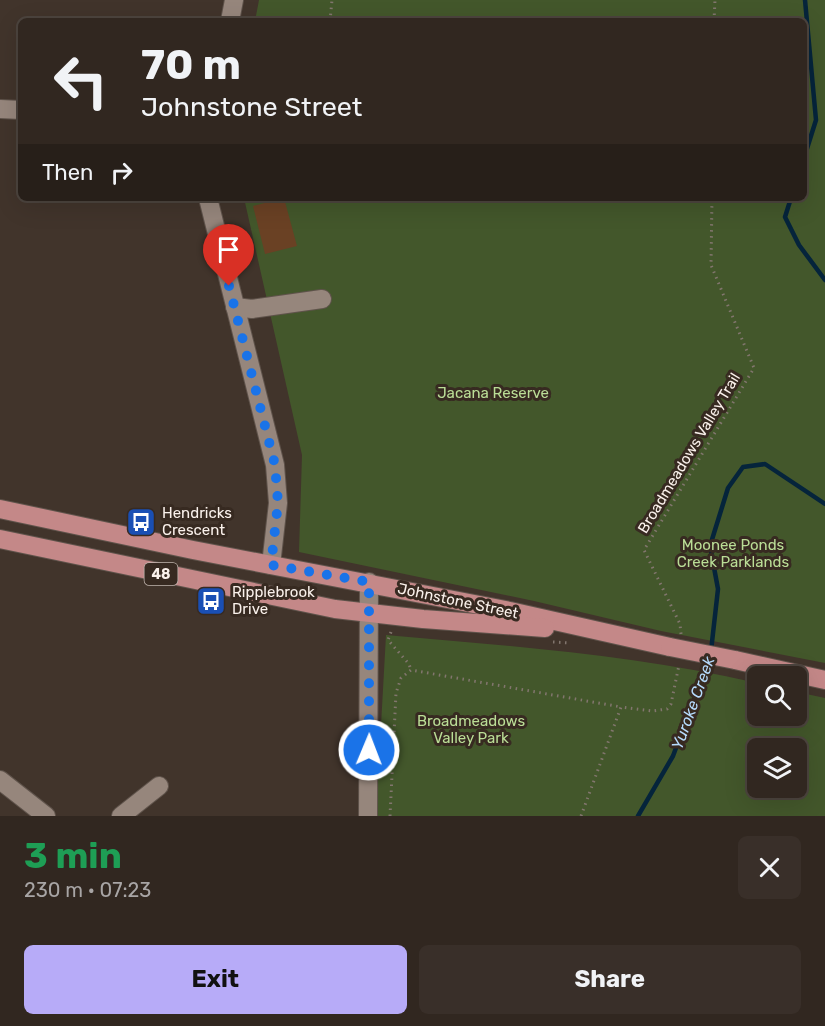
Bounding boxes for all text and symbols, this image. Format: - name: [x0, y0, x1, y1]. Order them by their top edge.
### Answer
- text: 70 m: [141, 40, 241, 90]
- icon: left: [42, 42, 120, 120]
- text: Johnstone Street: [141, 91, 362, 123]
- icon: right: [105, 156, 138, 189]
- text: Then: [42, 159, 93, 186]
- pin: [203, 224, 254, 286]
- icon: arrive: [212, 233, 245, 266]
- street label: Broadmeadows Valley Trail: [634, 370, 744, 536]
- park label: Jacana Reserve: [437, 384, 549, 402]
- place label: Hendricks Crescent: [162, 504, 232, 539]
- bus stop icon: Hendricks Crescent: [125, 506, 157, 538]
- park label: Moonee Ponds Creek Parklands: [677, 536, 790, 571]
- road number: 48: [144, 563, 178, 585]
- street label: Johnstone Street: [396, 579, 520, 623]
- place label: Ripplebrook Drive: [232, 583, 315, 618]
- bus stop icon: Ripplebrook Drive: [195, 585, 227, 617]
- water label: Yuroke Creek: [667, 653, 719, 752]
- map controls: [747, 666, 807, 798]
- button: search: [747, 666, 807, 726]
- park label: Broadmeadows Valley Park: [417, 712, 525, 747]
- position arrow: [337, 718, 401, 782]
- button: layers: [747, 738, 807, 798]
- text: 3 min: [24, 834, 122, 877]
- button: close: [738, 836, 801, 899]
- text: 230 m · 07:23: [24, 878, 151, 902]
- button: Exit: [24, 945, 407, 1014]
- button: Share: [419, 945, 801, 1014]

